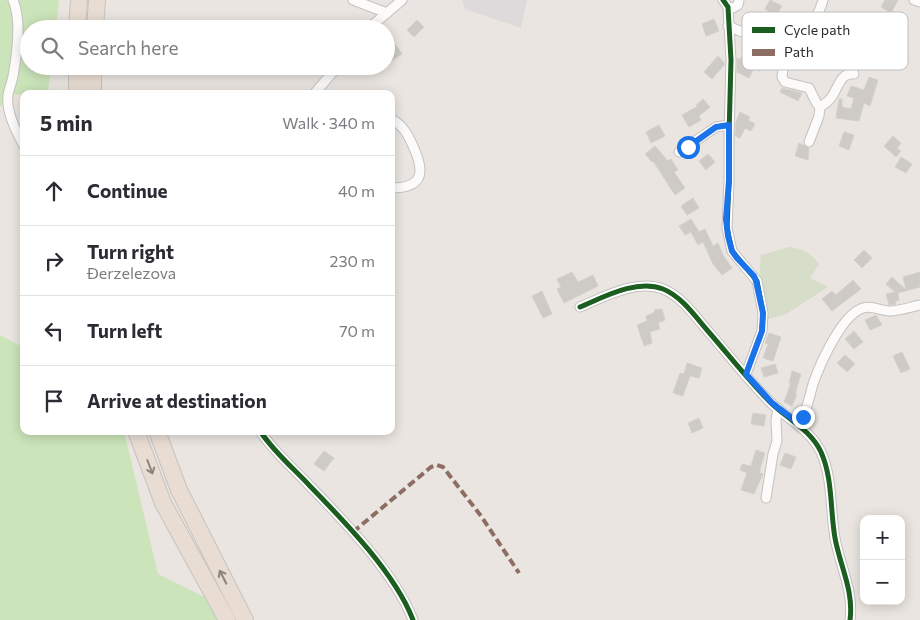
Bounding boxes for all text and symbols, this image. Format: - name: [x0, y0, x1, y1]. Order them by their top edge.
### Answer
- legend: [742, 12, 908, 70]
- search box: [20, 20, 395, 75]
- text: Cycle path: [784, 21, 850, 38]
- icon: search: [38, 34, 66, 62]
- text: Search here: [78, 36, 178, 59]
- text: Path: [784, 43, 814, 60]
- text: 5 min: [40, 110, 93, 135]
- text: Walk · 340 m: [282, 113, 375, 132]
- route start: [677, 136, 700, 159]
- icon: ahead: [40, 177, 68, 205]
- text: Continue: [87, 179, 167, 202]
- text: 40 m: [338, 181, 375, 200]
- text: Turn right: [87, 240, 174, 263]
- icon: right: [40, 247, 68, 275]
- text: 230 m: [330, 251, 375, 270]
- text: Đerzelezova: [87, 263, 176, 282]
- icon: left: [40, 317, 68, 345]
- text: Turn left: [87, 319, 162, 342]
- text: 70 m: [339, 321, 375, 340]
- icon: arrive: [40, 387, 68, 415]
- text: Arrive at destination: [87, 389, 267, 412]
- route end: [792, 406, 815, 429]
- one-way arrow: [146, 460, 155, 475]
- map controls: [860, 515, 905, 605]
- button: +: [860, 515, 905, 560]
- button: −: [860, 560, 905, 605]
- one-way arrow: [218, 569, 228, 584]

